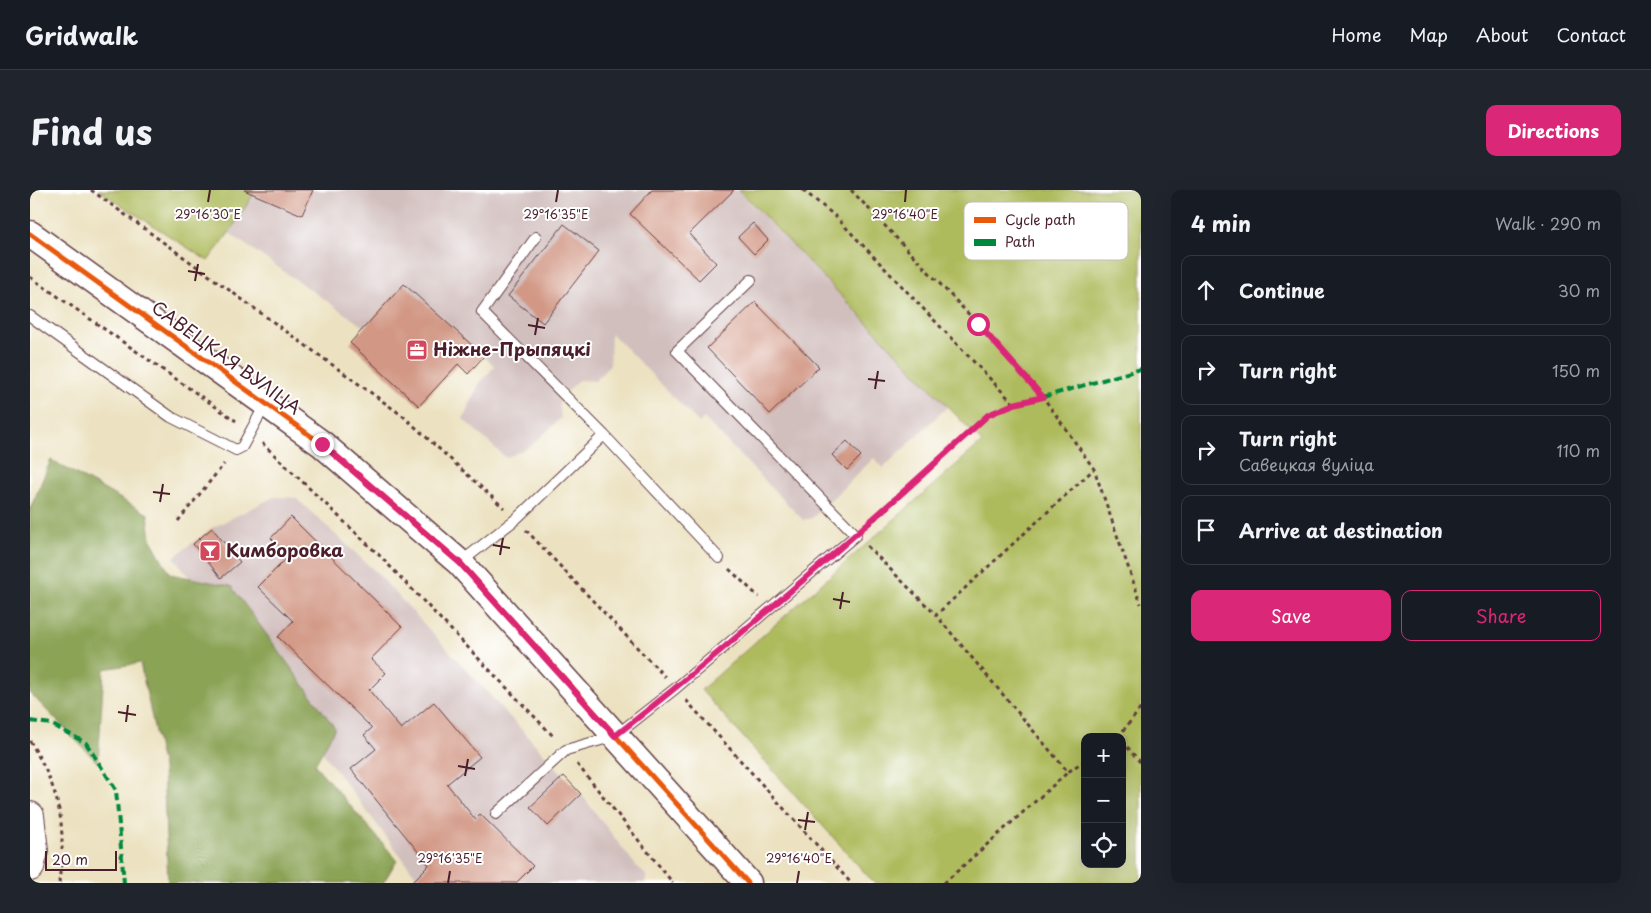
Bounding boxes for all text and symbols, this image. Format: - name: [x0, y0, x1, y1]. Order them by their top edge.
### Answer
- text: Gridwalk: [25, 17, 138, 53]
- text: Home: [1331, 21, 1381, 48]
- text: Map: [1409, 21, 1448, 48]
- text: About: [1476, 21, 1528, 48]
- text: Contact: [1556, 21, 1626, 48]
- text: Find us: [30, 104, 152, 157]
- button: Directions: [1486, 105, 1621, 156]
- legend: [964, 202, 1128, 260]
- text: 29°16'30"E: [175, 205, 241, 223]
- text: 29°16'35"E: [524, 205, 588, 223]
- text: 29°16'40"E: [872, 205, 938, 223]
- text: 4 min: [1191, 207, 1251, 239]
- text: Cycle path: [1005, 209, 1076, 230]
- text: Walk · 290 m: [1495, 211, 1601, 235]
- text: Path: [1005, 231, 1035, 252]
- icon: ahead: [1192, 276, 1220, 304]
- text: Continue: [1239, 276, 1325, 304]
- text: 30 m: [1558, 278, 1600, 302]
- street label: САВЕЦКАЯ ВУЛІЦА: [147, 293, 307, 420]
- route start: [967, 313, 990, 336]
- place label: Ніжне-Прыпяцкі: [433, 335, 591, 362]
- office icon: Ніжне-Прыпяцкі: [405, 338, 429, 362]
- icon: right: [1192, 356, 1220, 384]
- text: Turn right: [1239, 356, 1337, 384]
- text: 150 m: [1552, 358, 1600, 382]
- text: Turn right: [1239, 424, 1337, 452]
- route end: [311, 433, 334, 456]
- icon: right: [1192, 436, 1220, 464]
- text: 110 m: [1557, 438, 1600, 462]
- text: Савецкая вуліца: [1239, 452, 1374, 476]
- icon: arrive: [1192, 516, 1220, 544]
- text: Arrive at destination: [1239, 516, 1443, 544]
- place label: Кимборовка: [226, 536, 344, 563]
- bar icon: Кимборовка: [198, 539, 222, 563]
- button: Save: [1191, 590, 1391, 641]
- button: Share: [1401, 590, 1601, 641]
- map controls: [1081, 733, 1126, 868]
- button: +: [1081, 733, 1126, 778]
- button: −: [1081, 778, 1126, 823]
- button: locate: [1081, 823, 1126, 868]
- scale bar: [45, 848, 118, 871]
- text: 20 m: [52, 849, 88, 870]
- text: 29°16'35"E: [418, 849, 482, 867]
- text: 29°16'40"E: [766, 849, 832, 867]

